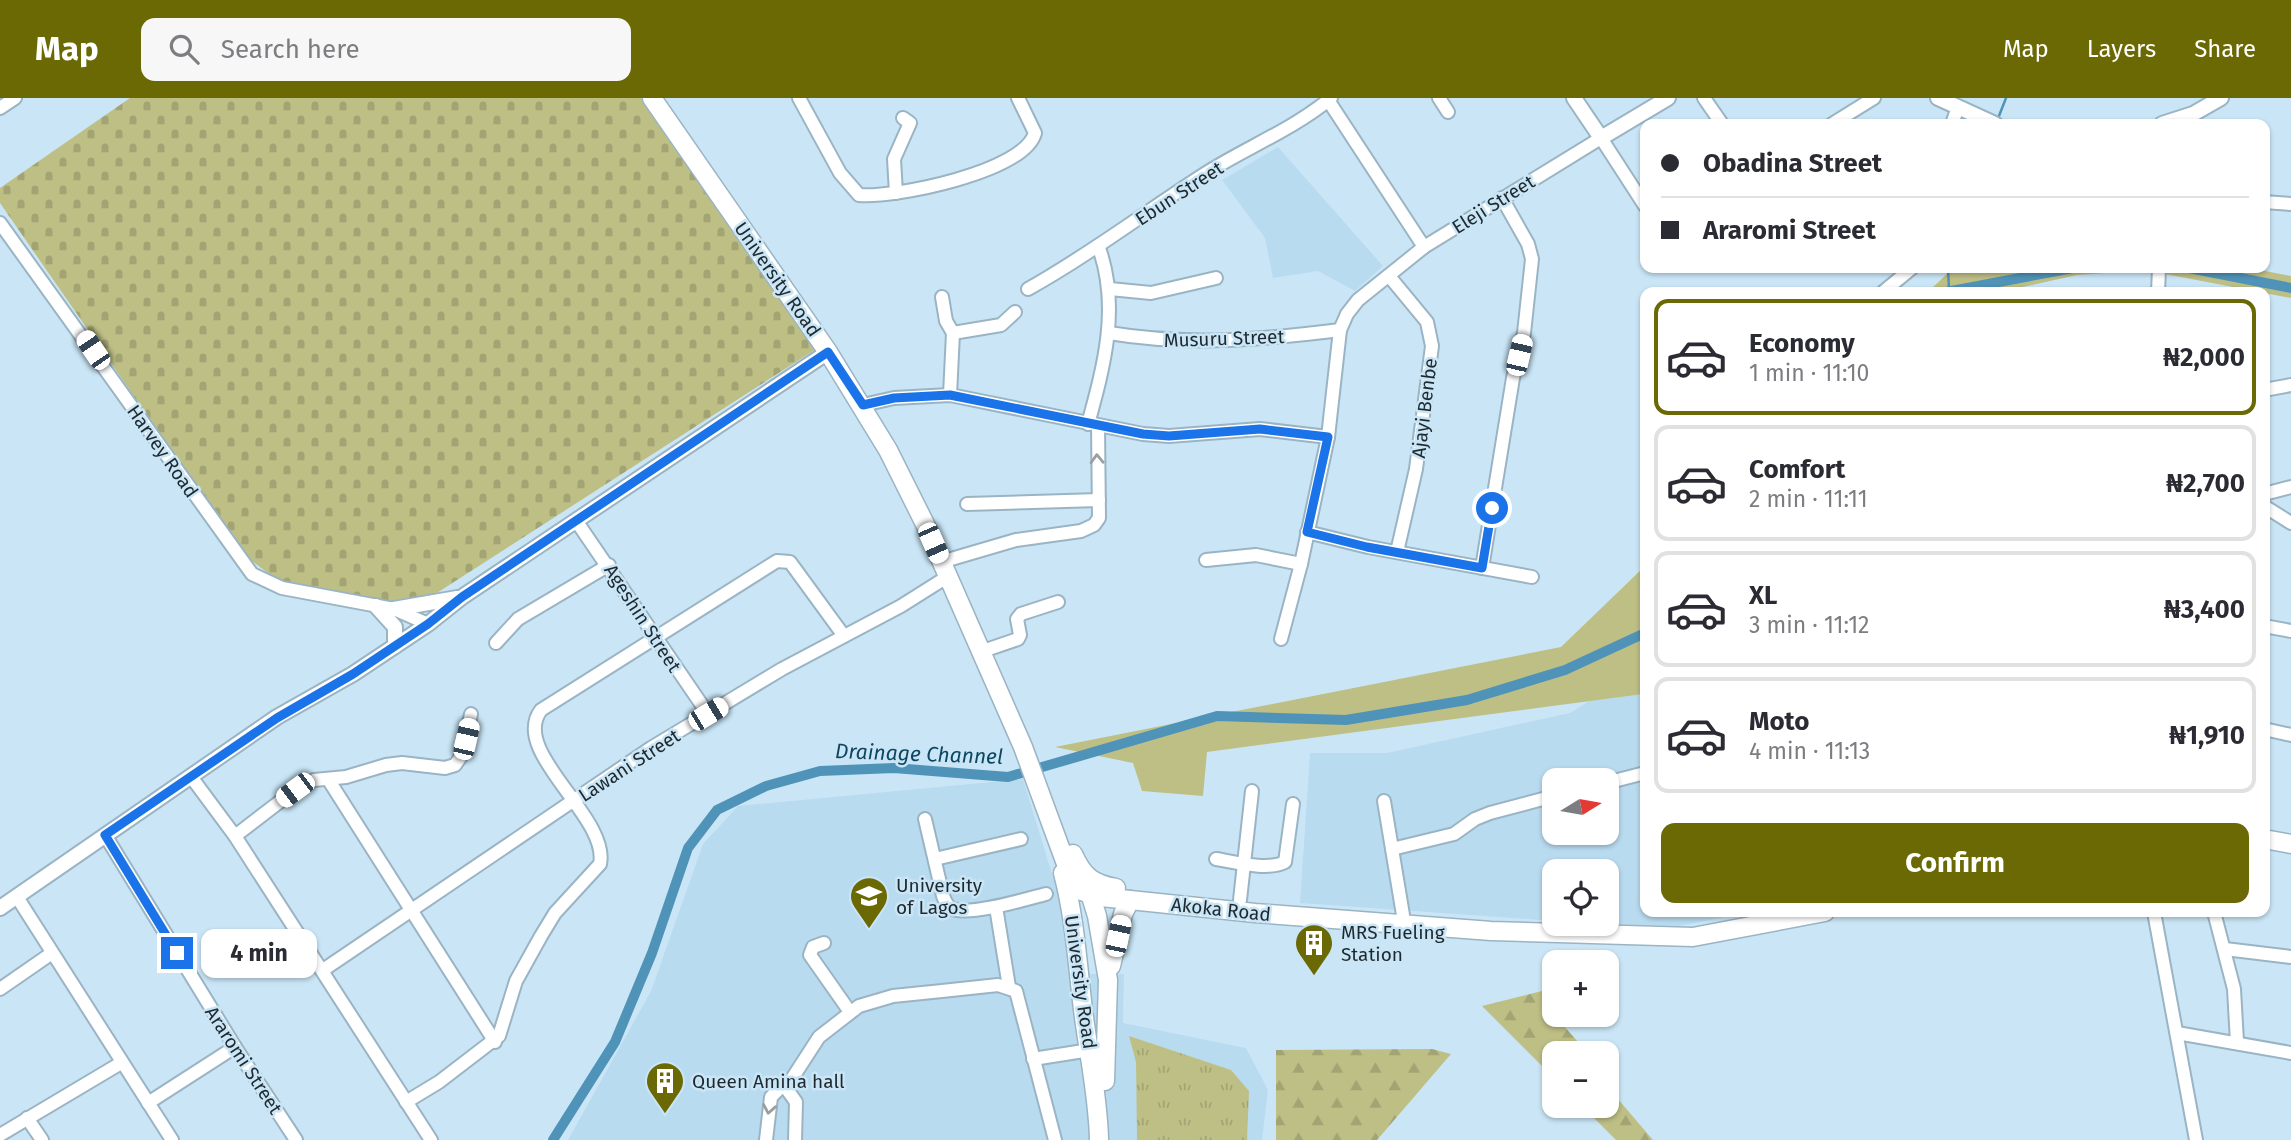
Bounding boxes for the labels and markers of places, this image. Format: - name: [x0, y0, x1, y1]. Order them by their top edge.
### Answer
- place label: University of Lagos: [896, 874, 983, 919]
- school or university icon: University of Lagos: [848, 875, 890, 930]
- place label: MRS Fueling Station: [1341, 921, 1445, 966]
- building icon: MRS Fueling Station: [1293, 922, 1335, 977]
- building icon: Queen Amina hall: [644, 1060, 686, 1115]
- place label: Queen Amina hall: [692, 1070, 845, 1093]

